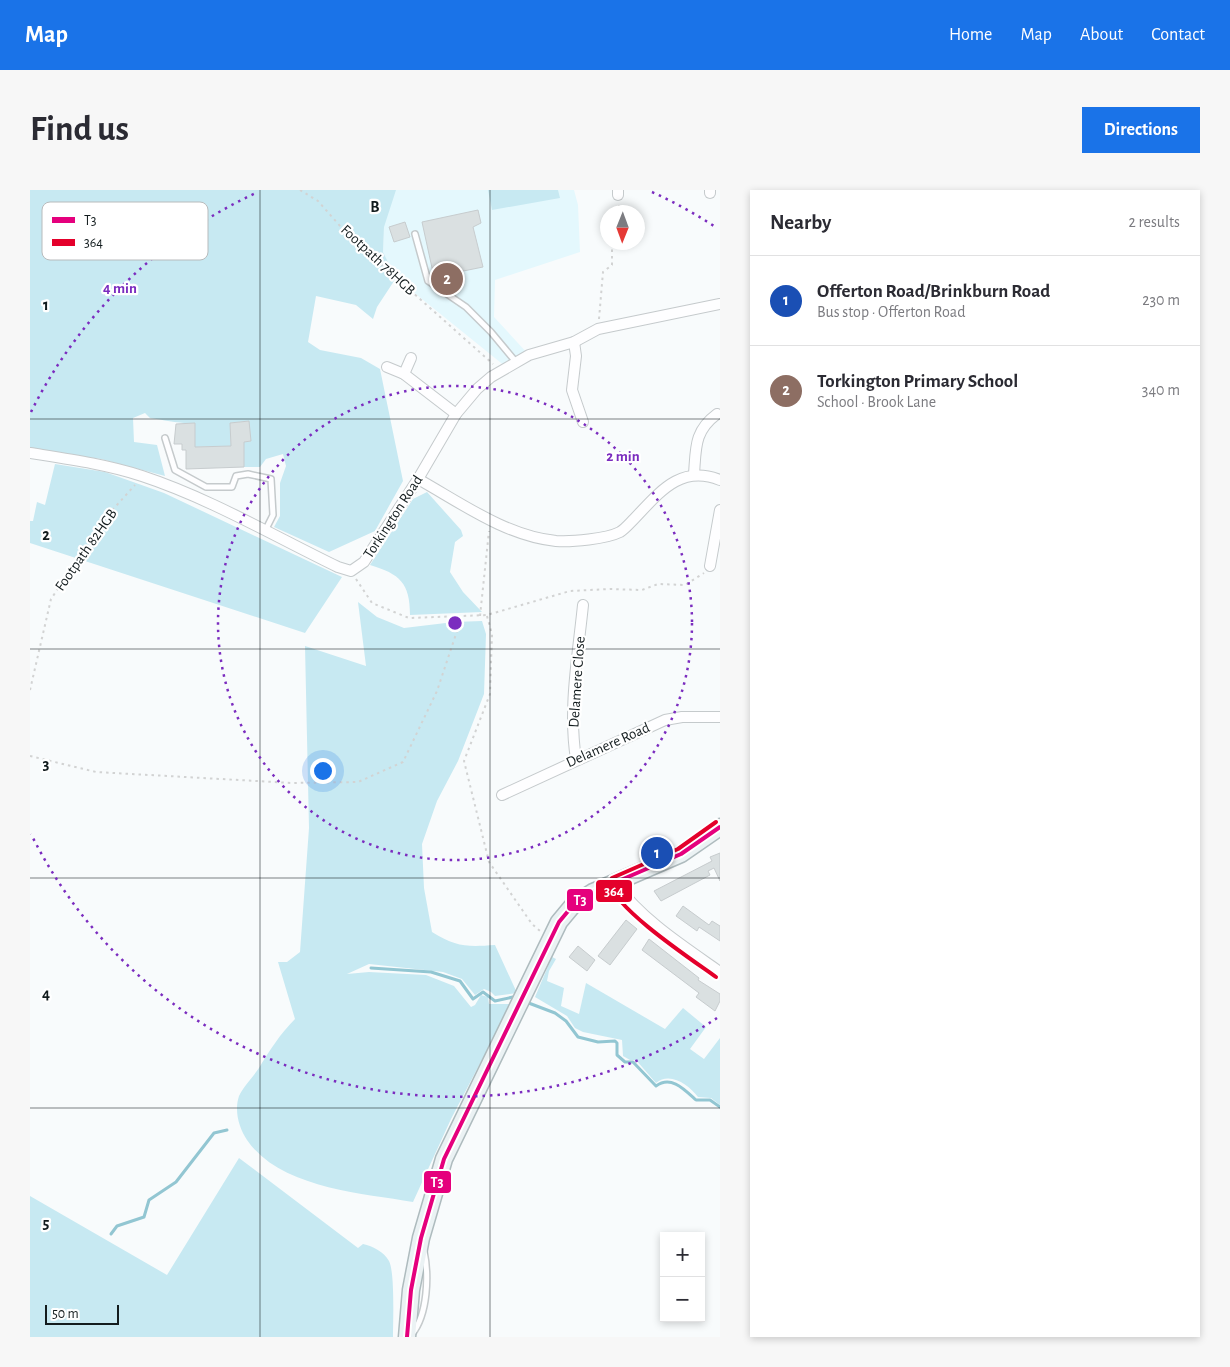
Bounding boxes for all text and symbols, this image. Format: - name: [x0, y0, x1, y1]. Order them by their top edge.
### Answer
- text: Map: [25, 23, 68, 47]
- text: Home: [949, 26, 992, 44]
- text: Map: [1020, 26, 1052, 44]
- text: About: [1080, 26, 1123, 44]
- text: Contact: [1151, 26, 1205, 44]
- button: Directions: [1082, 107, 1200, 153]
- text: Find us: [30, 112, 129, 147]
- text: B: [370, 199, 380, 215]
- legend: [42, 202, 208, 260]
- north arrow: [600, 205, 645, 250]
- text: Nearby: [770, 212, 831, 233]
- text: T3: [84, 214, 97, 228]
- text: 2 results: [1128, 214, 1180, 230]
- street label: Footpath 78HGB: [338, 222, 418, 298]
- text: 364: [84, 236, 103, 250]
- pin: 2: [431, 260, 463, 298]
- text: 4 min: [103, 281, 137, 296]
- text: Offerton Road/Brinkburn Road: [817, 282, 1050, 301]
- text: 1: [783, 292, 789, 308]
- text: 230 m: [1142, 292, 1180, 308]
- text: 1: [43, 297, 49, 313]
- text: Bus stop · Offerton Road: [817, 304, 965, 320]
- text: Torkington Primary School: [817, 372, 1018, 391]
- text: 2: [782, 382, 790, 398]
- text: 340 m: [1142, 382, 1180, 398]
- text: School · Brook Lane: [817, 394, 936, 410]
- text: 2 min: [606, 449, 640, 464]
- street label: Torkington Road: [361, 473, 425, 561]
- street label: Footpath 82HGB: [52, 506, 120, 594]
- text: 2: [42, 527, 50, 543]
- centre of rings: [446, 614, 464, 632]
- street label: Delamere Close: [566, 636, 588, 728]
- street label: Delamere Road: [564, 720, 652, 770]
- text: 3: [43, 756, 50, 772]
- your location: [310, 758, 336, 784]
- pin: 1: [641, 834, 673, 872]
- line badge: 364: [595, 879, 633, 903]
- text: 364: [604, 885, 624, 899]
- line badge: T3: [566, 888, 594, 912]
- text: T3: [573, 894, 587, 908]
- text: 4: [42, 986, 50, 1002]
- line badge: T3: [423, 1170, 452, 1194]
- text: T3: [430, 1176, 444, 1190]
- text: 5: [43, 1215, 50, 1231]
- map controls: [660, 1232, 705, 1322]
- button: +: [660, 1232, 705, 1277]
- button: −: [660, 1277, 705, 1322]
- scale bar: [45, 1302, 119, 1325]
- text: 50 m: [52, 1307, 79, 1321]

